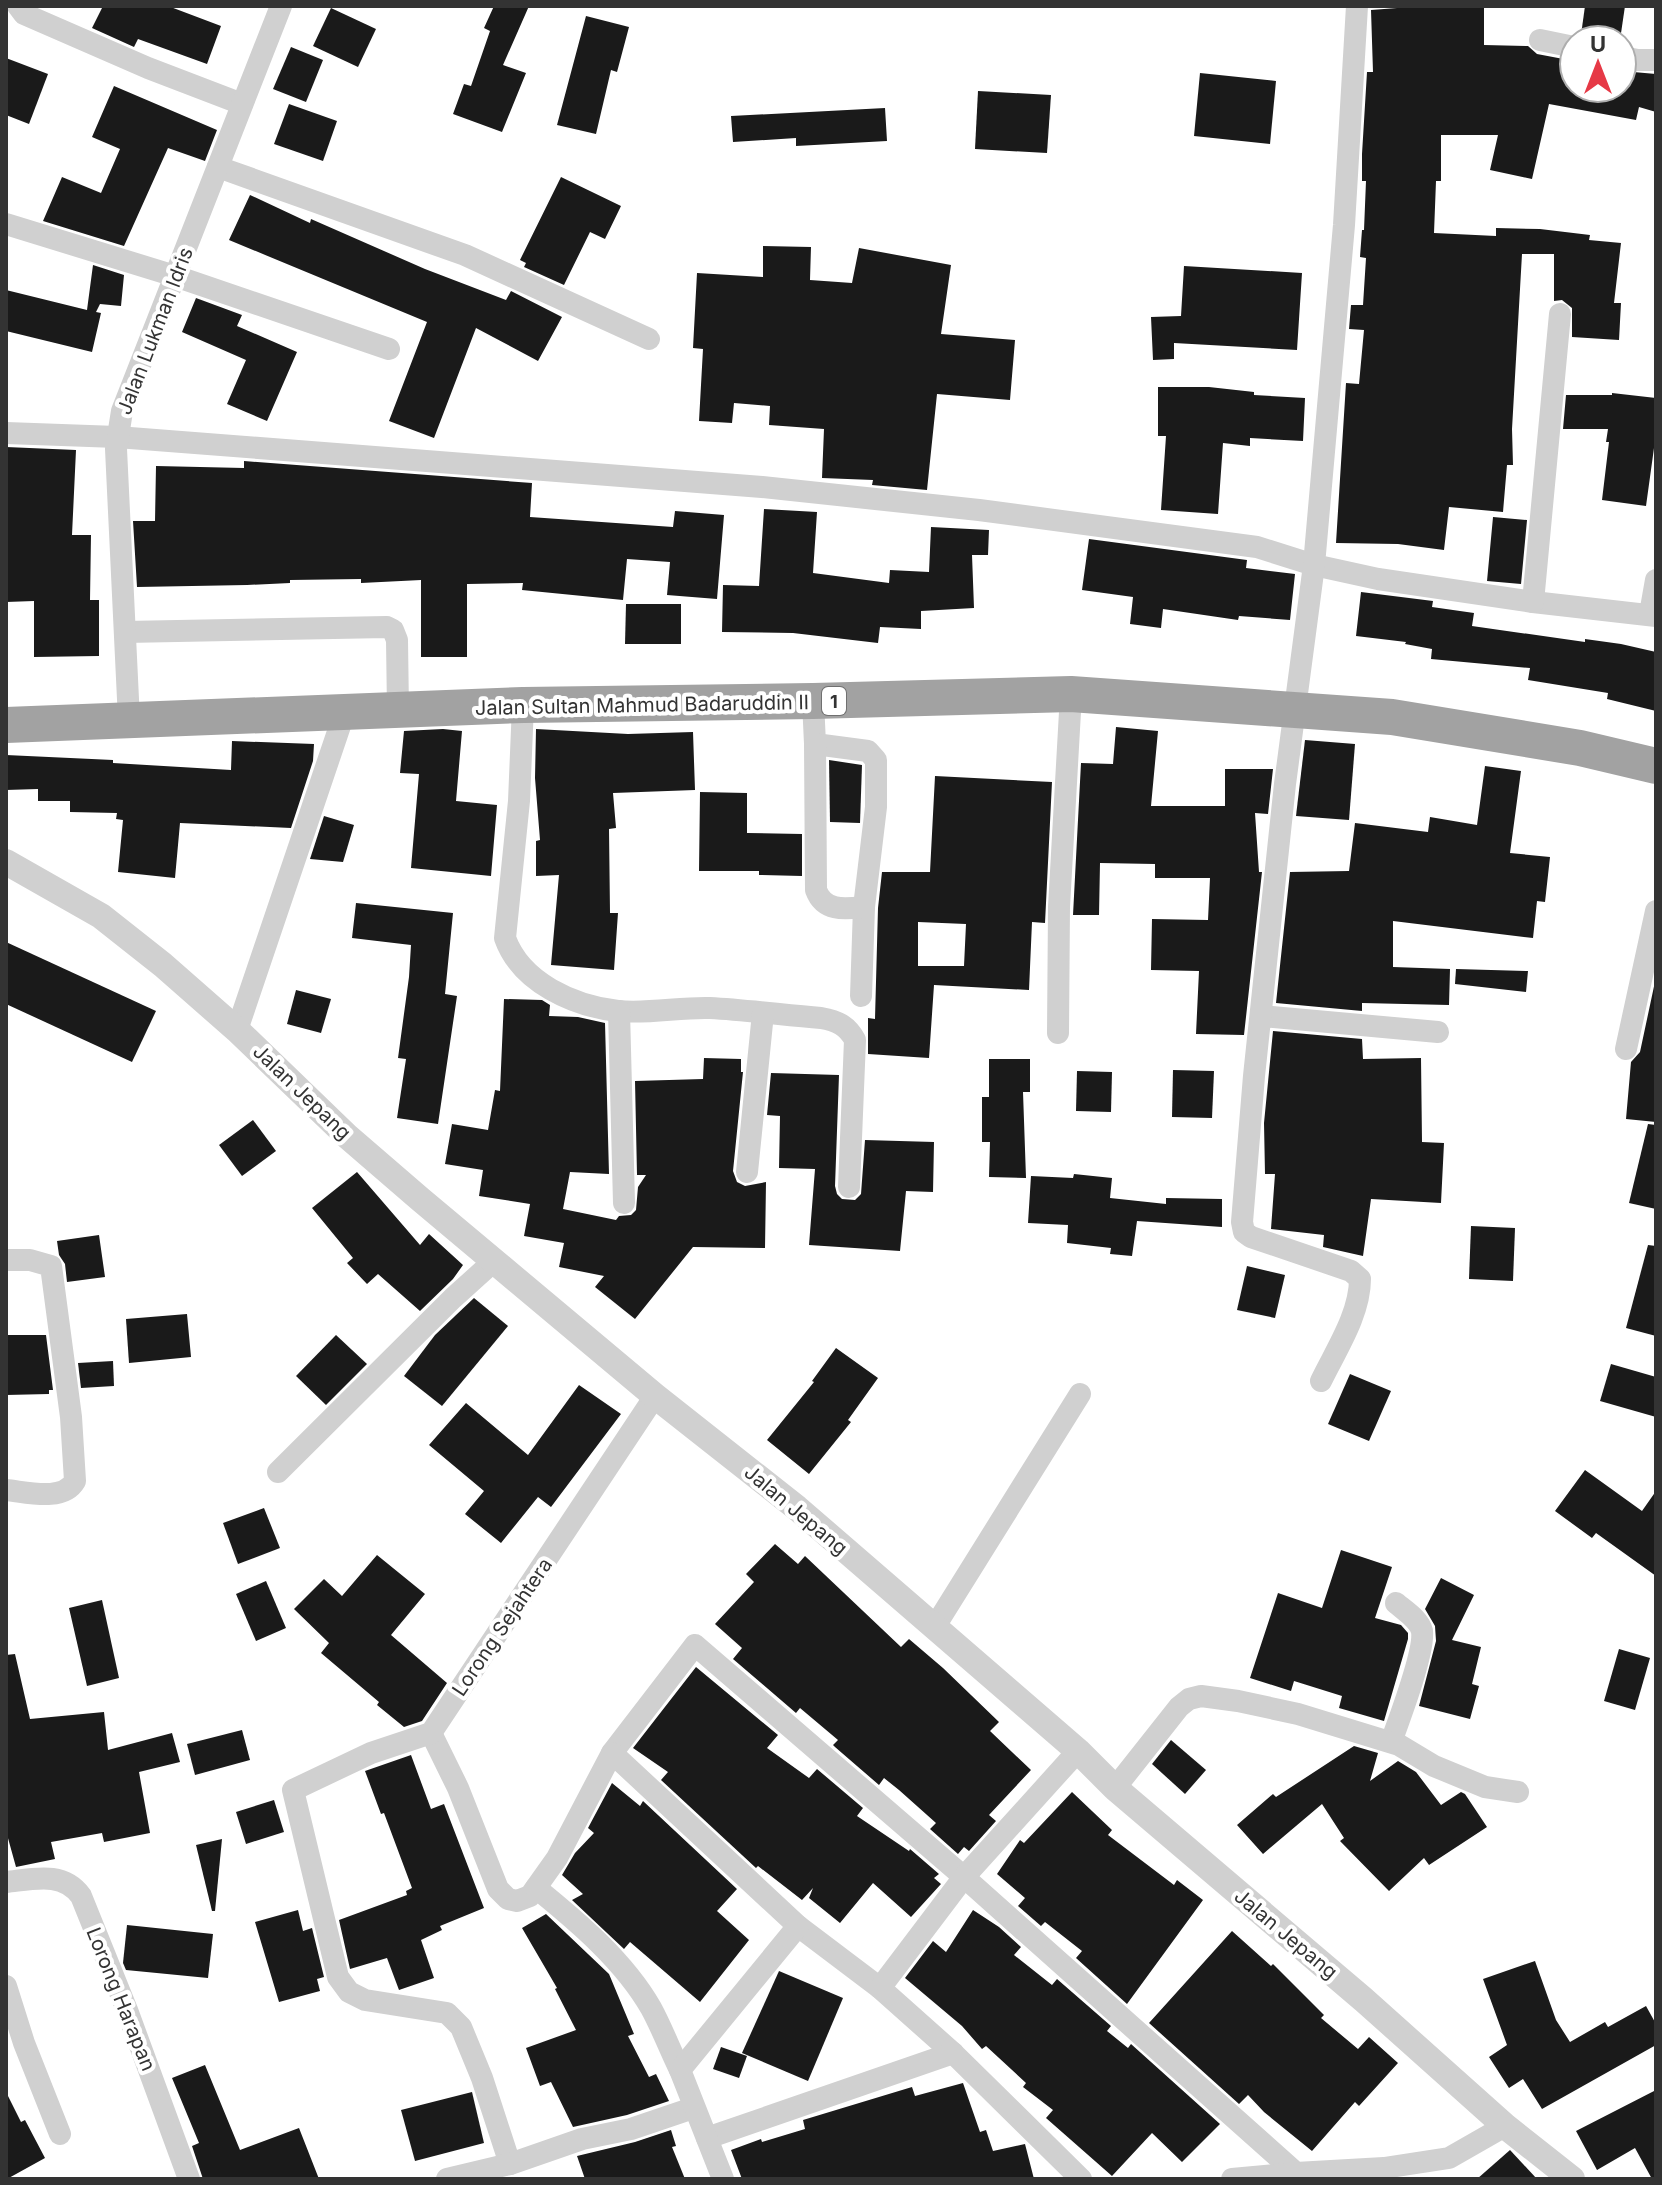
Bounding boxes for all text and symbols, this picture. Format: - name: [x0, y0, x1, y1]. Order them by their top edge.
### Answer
- north arrow: [1558, 24, 1638, 104]
- text: U: [1590, 31, 1606, 57]
- street label: Jalan Lukman Idris: [112, 244, 198, 418]
- road number: 1: [822, 687, 846, 715]
- street label: Jalan Sultan Mahmud Badaruddin II: [475, 690, 809, 720]
- street label: Jalan Jepang: [248, 1039, 356, 1145]
- street label: Jalan Jepang: [740, 1460, 852, 1560]
- street label: Lorong Sejahtera: [447, 1553, 557, 1701]
- street label: Jalan Jepang: [1230, 1884, 1342, 1984]
- street label: Lorong Harapan: [81, 1924, 161, 2074]

